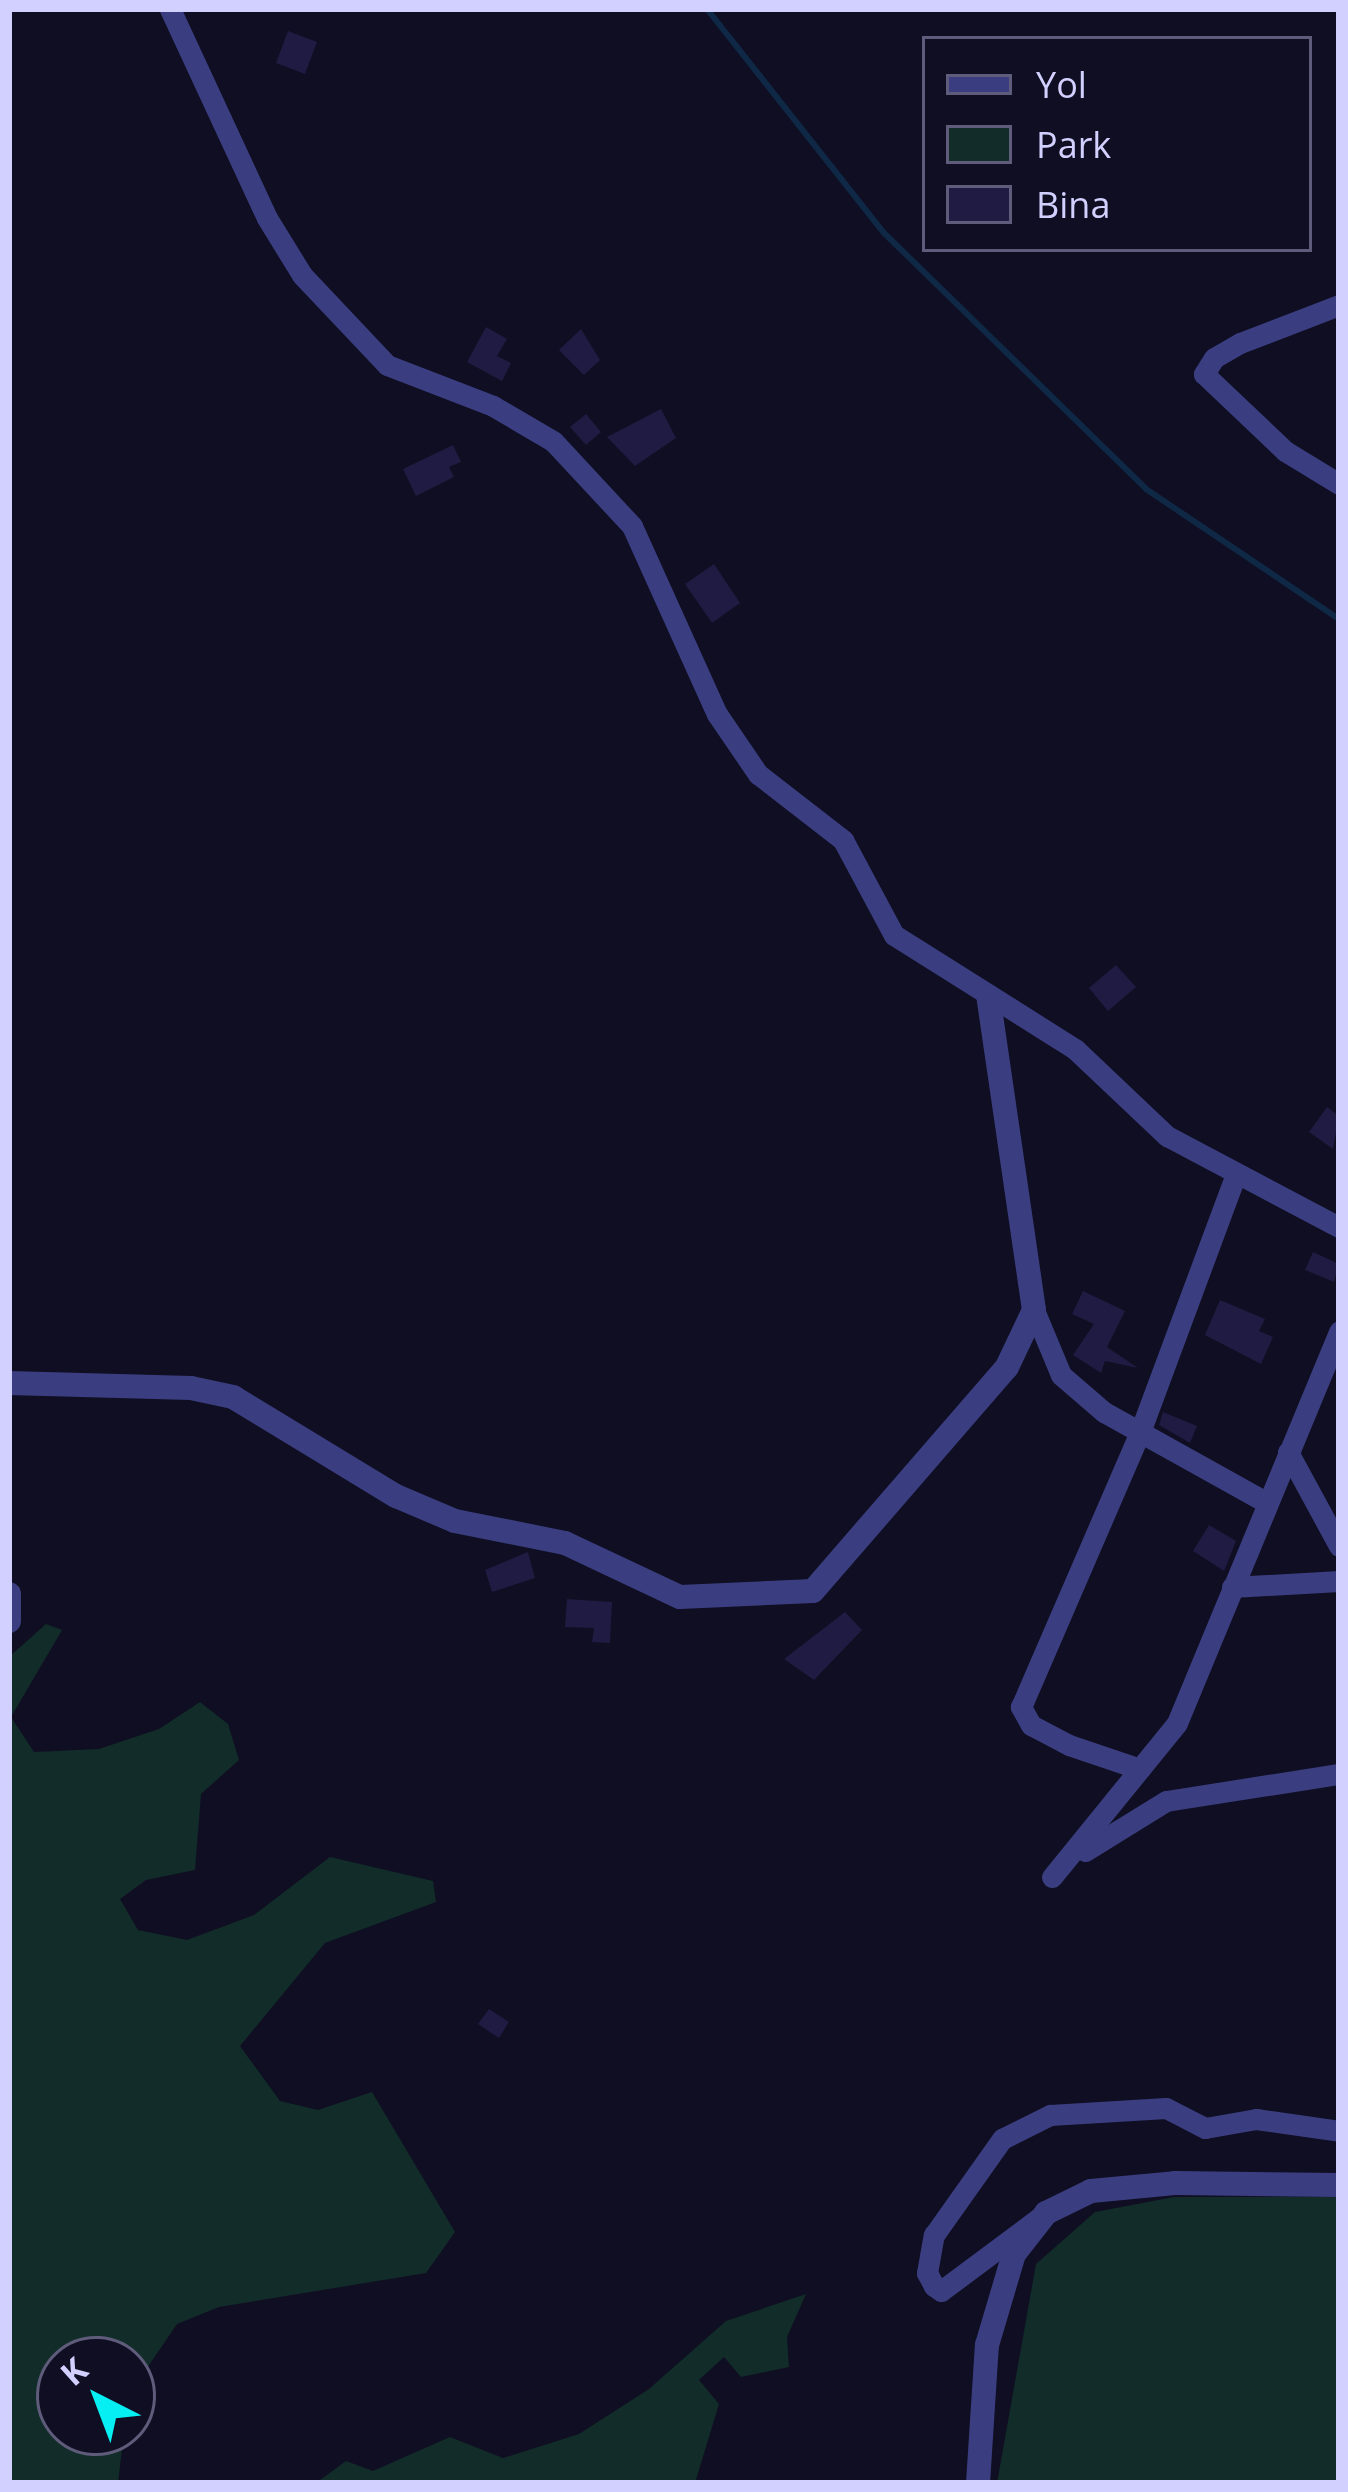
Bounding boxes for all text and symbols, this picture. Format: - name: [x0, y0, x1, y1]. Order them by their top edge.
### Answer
- legend: [922, 36, 1312, 252]
- text: Yol: [1036, 60, 1087, 109]
- text: Park: [1036, 120, 1111, 169]
- text: Bina: [1036, 180, 1110, 229]
- north arrow: [36, 2336, 156, 2456]
- text: K: [50, 2347, 97, 2395]

